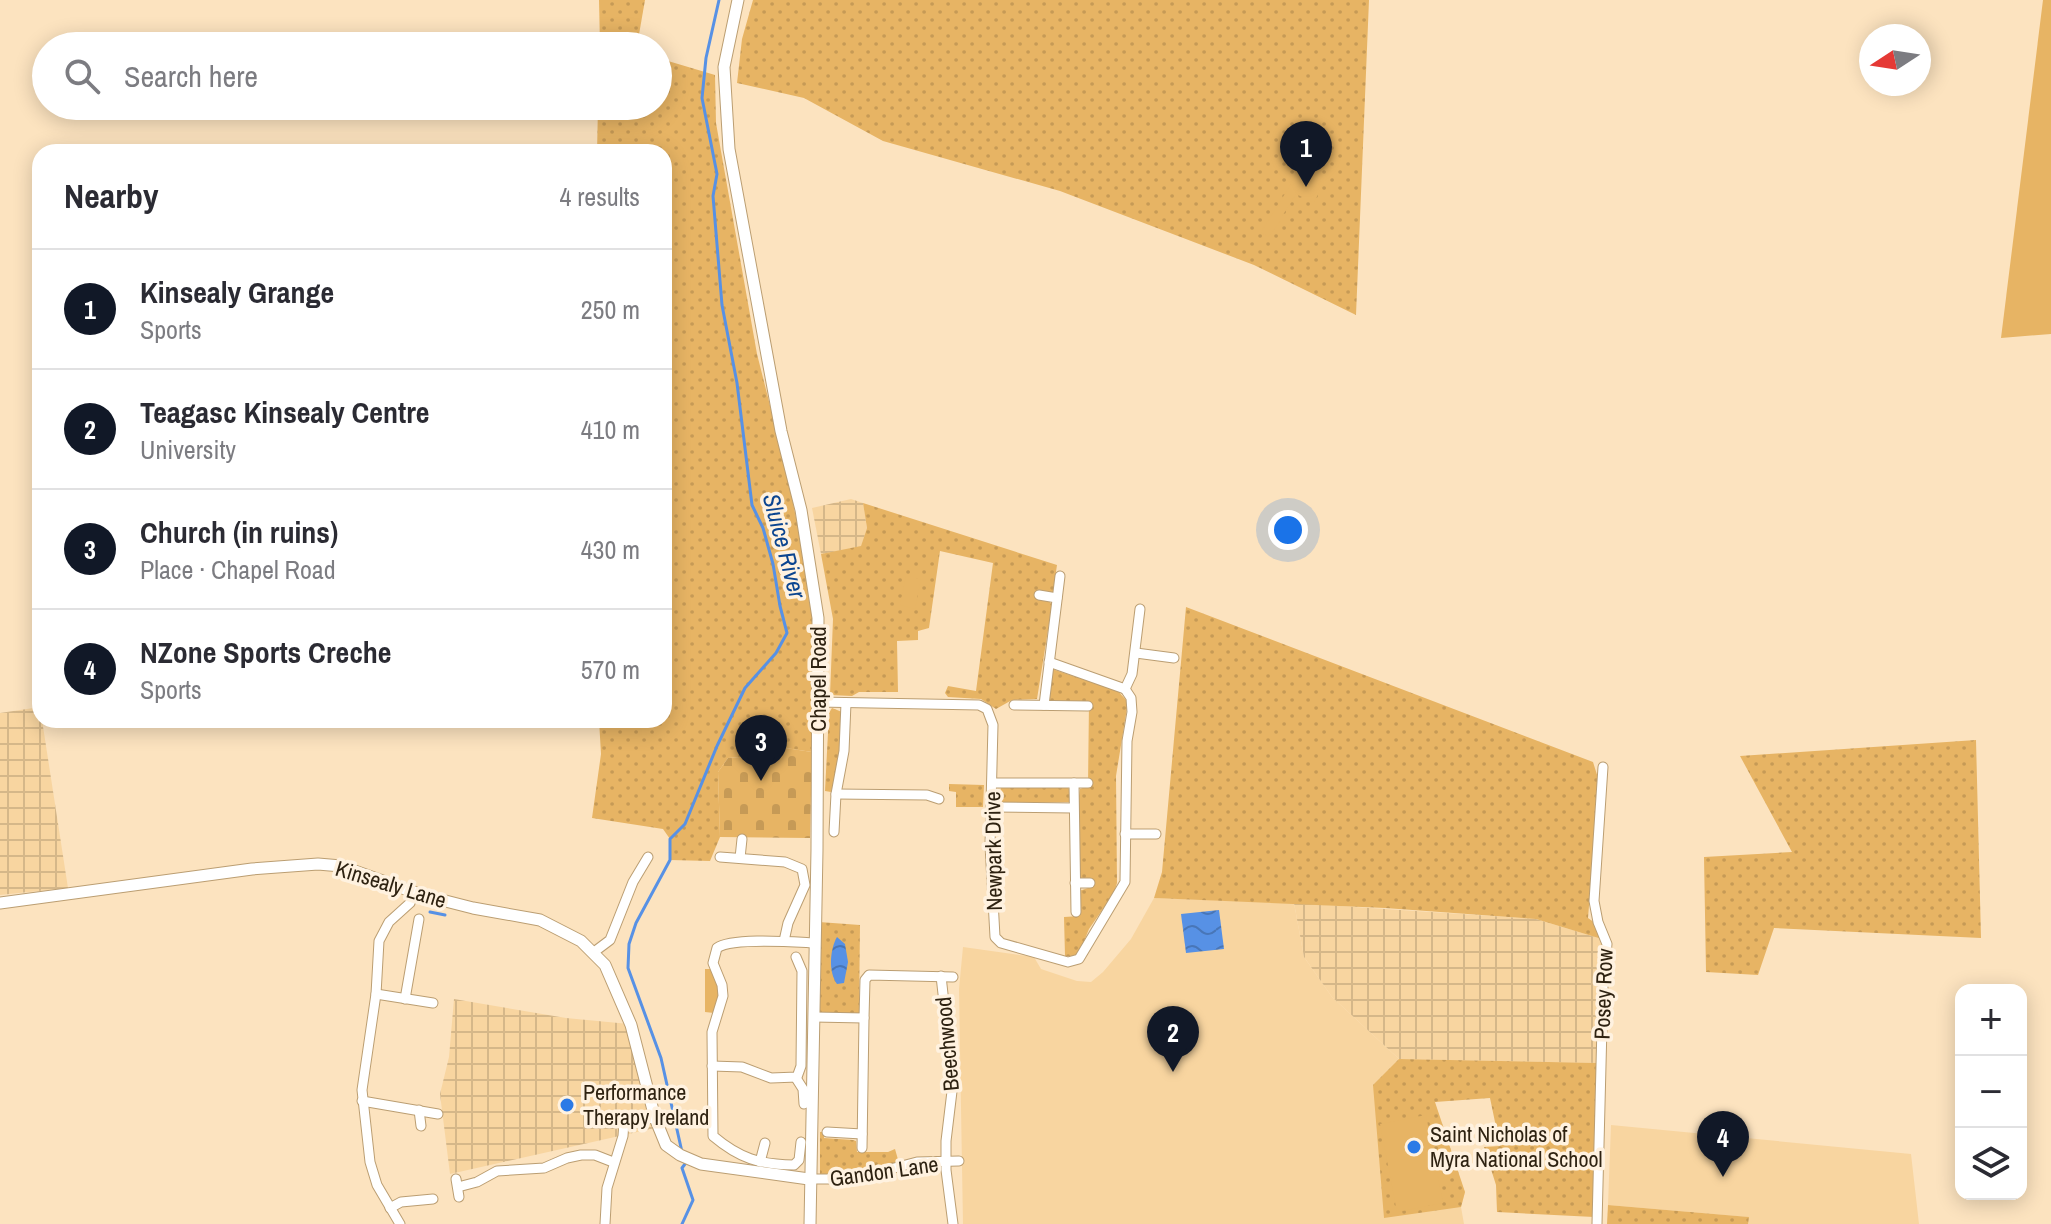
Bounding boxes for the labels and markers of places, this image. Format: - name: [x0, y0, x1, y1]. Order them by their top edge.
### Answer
- pin: 1: [1280, 121, 1332, 187]
- pin: 3: [735, 715, 787, 781]
- pin: 2: [1147, 1006, 1199, 1072]
- place label: Performance Therapy Ireland: [583, 1077, 709, 1132]
- marker: Performance Therapy Ireland: [558, 1096, 576, 1114]
- pin: 4: [1697, 1111, 1749, 1177]
- place label: Saint Nicholas of Myra National School: [1430, 1119, 1602, 1174]
- marker: Saint Nicholas of Myra National School: [1405, 1138, 1423, 1156]

